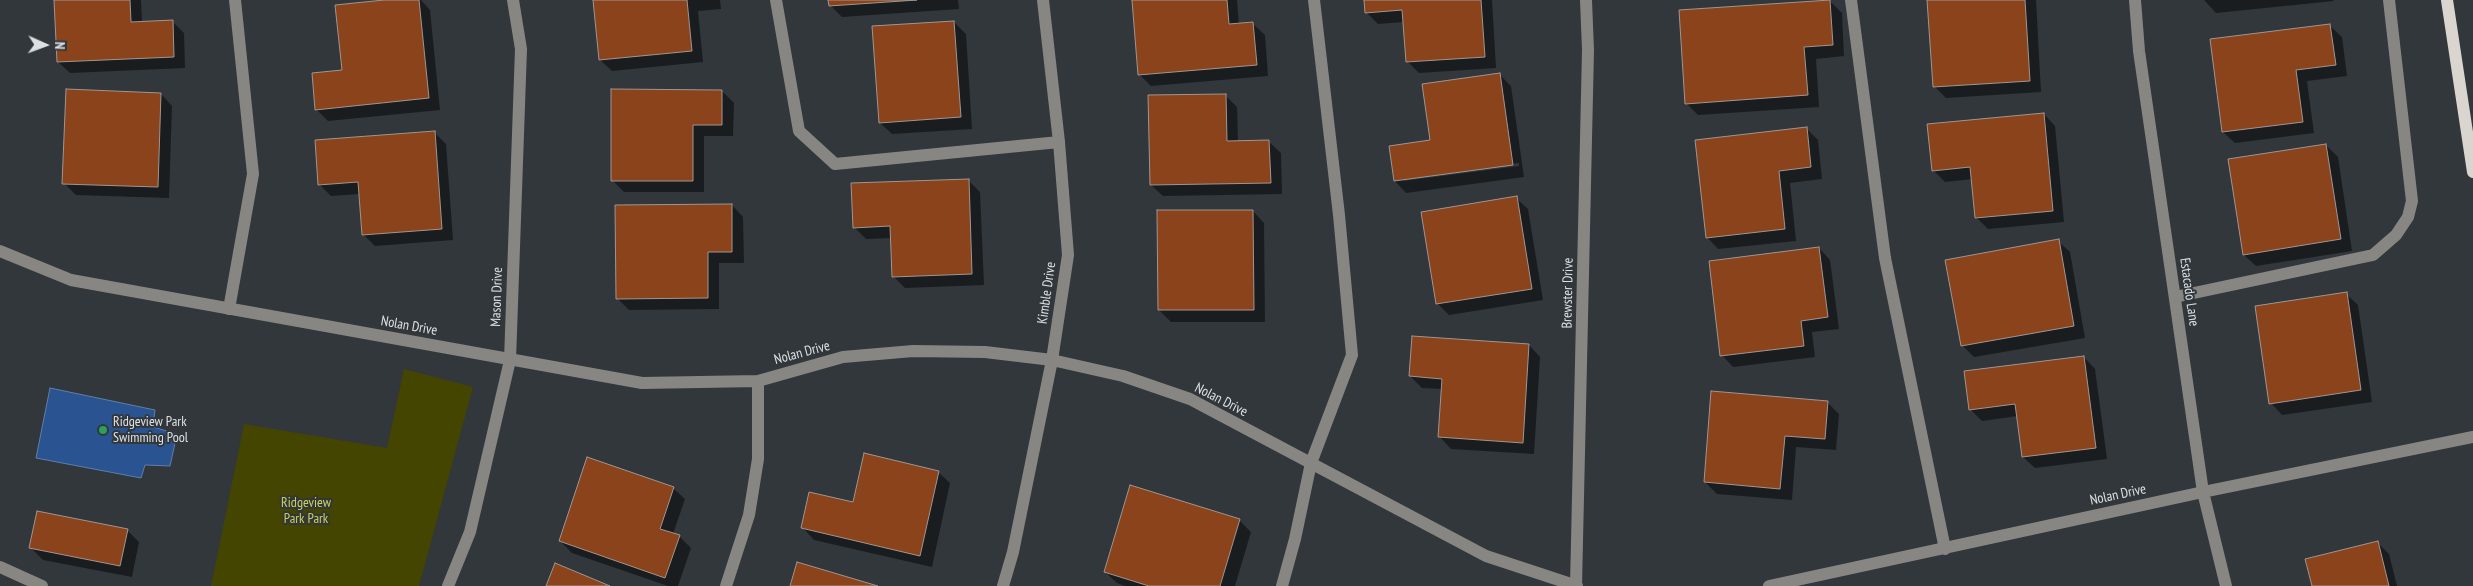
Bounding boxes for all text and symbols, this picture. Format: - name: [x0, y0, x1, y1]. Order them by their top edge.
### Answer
- north arrow: [20, 20, 70, 70]
- text: N: [51, 41, 69, 50]
- street label: Brewster Drive: [1559, 257, 1577, 329]
- street label: Estacado Lane: [2176, 257, 2202, 327]
- street label: Kimble Drive: [1034, 261, 1060, 325]
- street label: Mason Drive: [488, 267, 506, 327]
- street label: Nolan Drive: [379, 313, 439, 339]
- street label: Nolan Drive: [772, 338, 832, 368]
- street label: Nolan Drive: [1192, 380, 1250, 420]
- place label: Ridgeview Park Swimming Pool: [113, 414, 188, 447]
- marker: Ridgeview Park Swimming Pool: [97, 424, 109, 436]
- street label: Nolan Drive: [2088, 481, 2148, 509]
- park label: Ridgeview Park Park: [281, 495, 331, 528]

